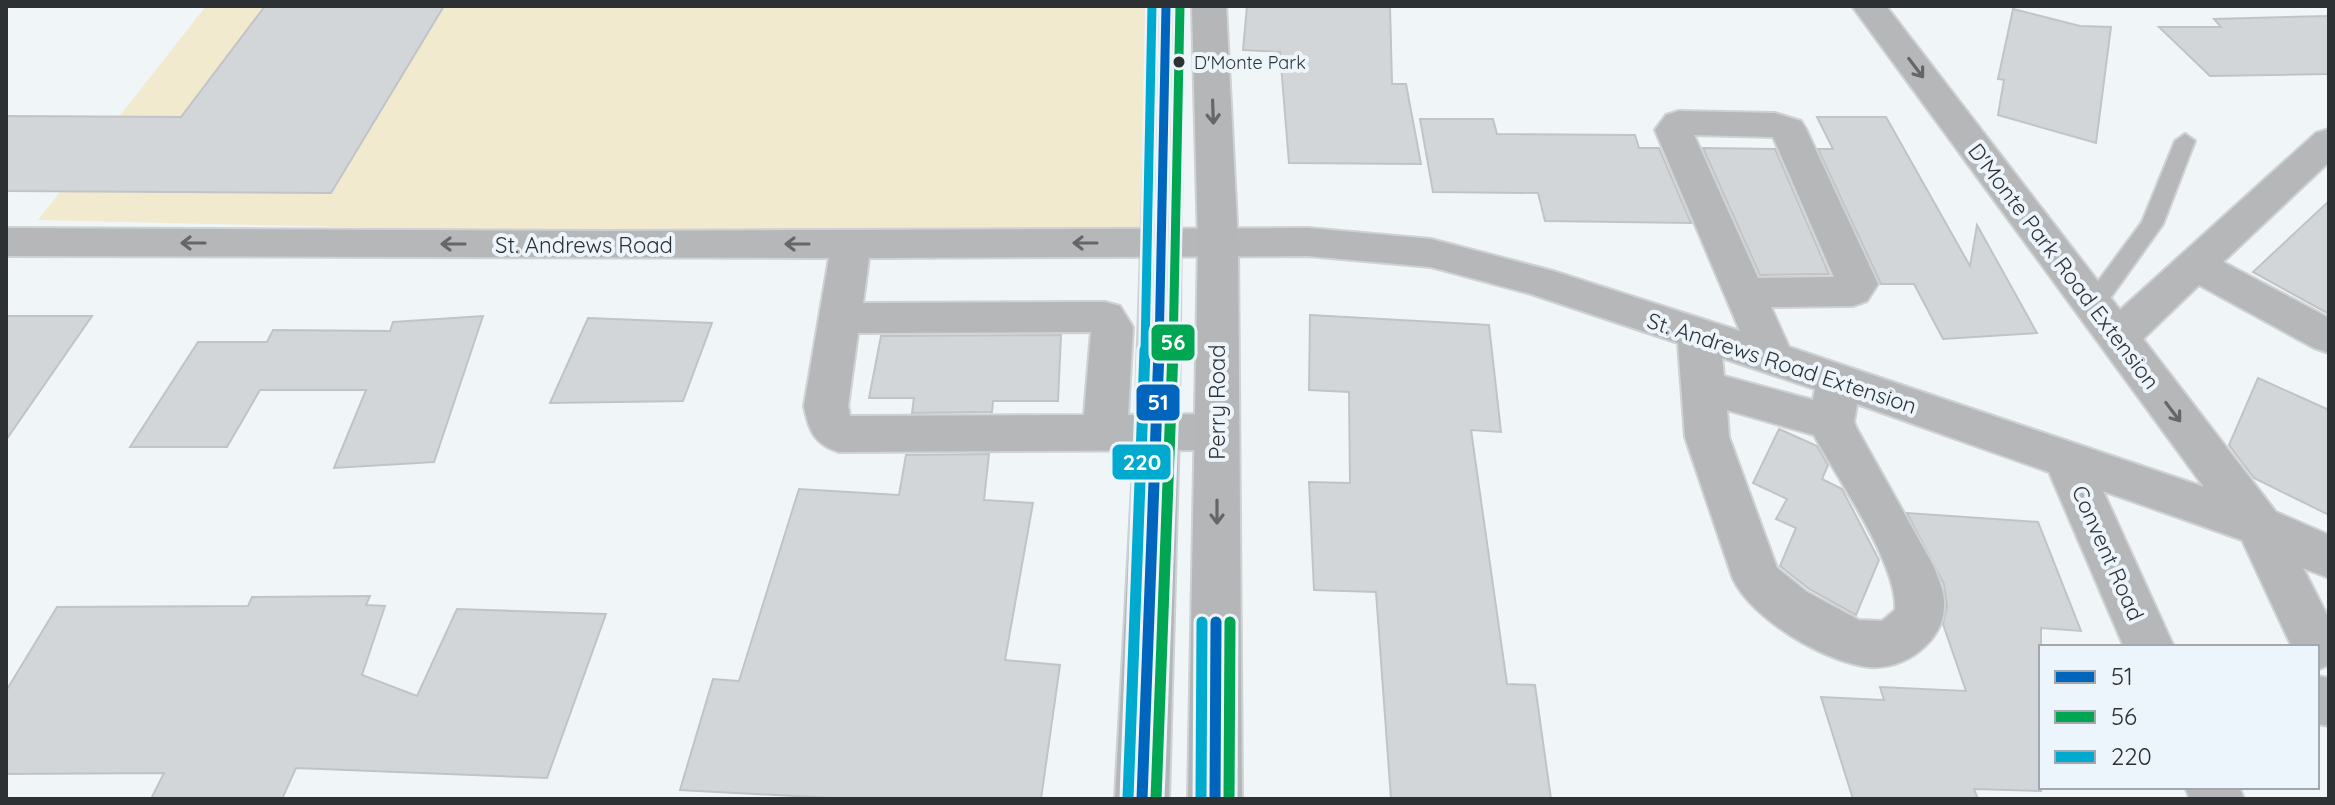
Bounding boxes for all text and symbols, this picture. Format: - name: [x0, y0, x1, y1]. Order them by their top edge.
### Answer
- place label: D'Monte Park: [1194, 51, 1306, 74]
- marker: D'Monte Park: [1171, 54, 1187, 70]
- one-way arrow: [1907, 57, 1924, 79]
- one-way arrow: [1206, 98, 1221, 125]
- street label: D'Monte Park Road Extension: [1962, 137, 2166, 395]
- street label: St. Andrews Road: [495, 231, 673, 259]
- one-way arrow: [180, 235, 207, 251]
- one-way arrow: [1072, 235, 1099, 251]
- one-way arrow: [440, 236, 467, 252]
- one-way arrow: [784, 236, 811, 252]
- street label: St. Andrews Road Extension: [1644, 306, 1920, 420]
- line badge: 56: [1150, 323, 1196, 362]
- text: 56: [1161, 328, 1185, 356]
- street label: Perry Road: [1203, 344, 1231, 460]
- line badge: 51: [1135, 383, 1181, 422]
- text: 51: [1147, 388, 1169, 416]
- one-way arrow: [2164, 401, 2181, 422]
- line badge: 220: [1111, 443, 1172, 481]
- text: 220: [1123, 448, 1161, 476]
- street label: Convent Road: [2066, 481, 2150, 625]
- one-way arrow: [1209, 498, 1225, 525]
- legend: [2039, 645, 2319, 789]
- text: 51: [2111, 661, 2133, 691]
- text: 56: [2111, 701, 2137, 731]
- text: 220: [2111, 741, 2152, 771]

